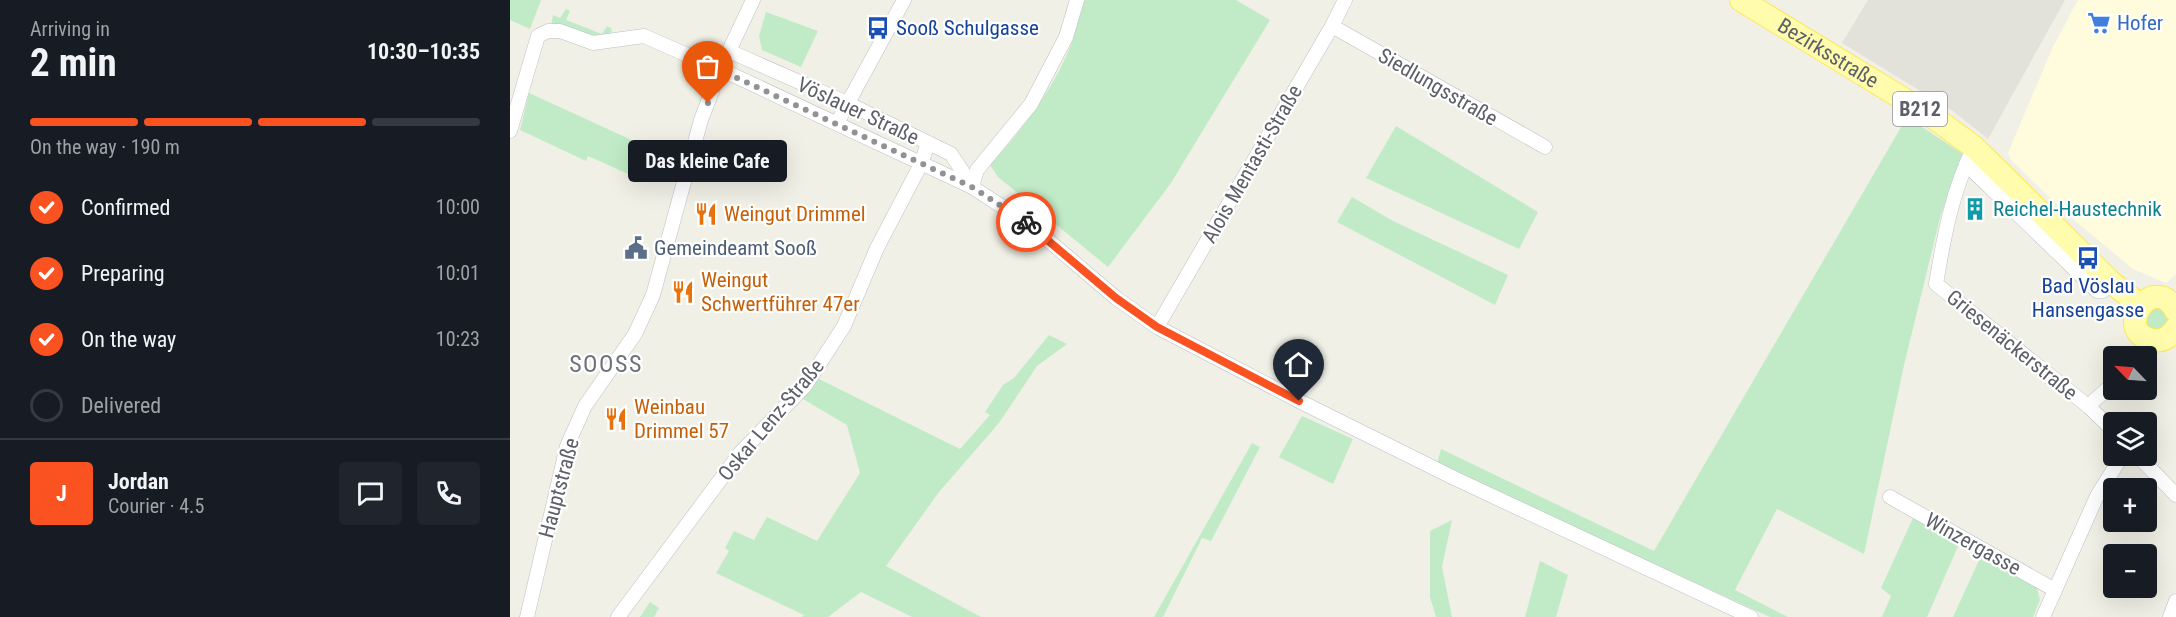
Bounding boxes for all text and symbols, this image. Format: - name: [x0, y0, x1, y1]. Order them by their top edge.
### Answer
- supermarket icon: Hofer: [2086, 10, 2112, 36]
- place label: Hofer: [2117, 11, 2163, 35]
- street label: Bezirksstraße: [1773, 13, 1883, 93]
- bus stop icon: Sooß Schulgasse: [865, 15, 891, 41]
- place label: Sooß Schulgasse: [896, 16, 1039, 40]
- text: Arriving in: [30, 17, 110, 41]
- text: 10:30–10:35: [367, 39, 480, 64]
- text: 2 min: [30, 40, 117, 86]
- pin: [682, 41, 733, 103]
- street label: Siedlungsstraße: [1374, 43, 1502, 131]
- icon: bag: [691, 50, 724, 83]
- street label: Vöslauer Straße: [793, 72, 923, 150]
- street label: Alois Mentasti-Straße: [1197, 81, 1307, 247]
- road number: B212: [1893, 92, 1947, 126]
- text: On the way · 190 m: [30, 135, 180, 159]
- callout: Das kleine Cafe: [628, 139, 788, 181]
- text: Das kleine Cafe: [645, 149, 770, 173]
- icon: check: [30, 191, 63, 224]
- courier: [996, 192, 1056, 252]
- text: Confirmed: [81, 195, 170, 220]
- text: 10:00: [436, 195, 480, 219]
- building icon: Reichel-Haustechnik: [1962, 196, 1988, 222]
- place label: Reichel-Haustechnik: [1993, 197, 2162, 221]
- restaurant icon: Weingut Drimmel: [693, 201, 719, 227]
- place label: Weingut Drimmel: [724, 202, 866, 226]
- icon: bike: [1010, 206, 1043, 239]
- public building icon: Gemeindeamt Sooß: [623, 235, 649, 261]
- place label: Gemeindeamt Sooß: [654, 236, 817, 260]
- bus stop icon: Bad Vöslau Hansengasse: [2075, 245, 2101, 271]
- icon: check: [30, 257, 63, 290]
- text: Preparing: [81, 261, 165, 286]
- text: 10:01: [436, 261, 480, 285]
- place label: Weingut Schwertführer 47er: [701, 268, 860, 316]
- place label: Bad Vöslau Hansengasse: [2032, 274, 2144, 322]
- restaurant icon: Weingut Schwertführer 47er: [670, 279, 696, 305]
- street label: Griesenäckerstraße: [1942, 285, 2082, 405]
- icon: check: [30, 323, 63, 356]
- text: On the way: [81, 327, 176, 352]
- text: 10:23: [436, 327, 480, 351]
- pin: [1273, 339, 1324, 401]
- north arrow: [2103, 346, 2157, 400]
- map controls: [2103, 346, 2157, 598]
- icon: home: [1282, 348, 1315, 381]
- district label: SOOSS: [569, 350, 643, 378]
- street label: Oskar Lenz-Straße: [713, 354, 829, 486]
- text: Delivered: [81, 393, 161, 418]
- place label: Weinbau Drimmel 57: [634, 395, 729, 443]
- restaurant icon: Weinbau Drimmel 57: [603, 406, 629, 432]
- button: layers: [2103, 412, 2157, 466]
- street label: Hauptstraße: [534, 435, 584, 541]
- button: chat: [339, 462, 402, 525]
- button: phone: [417, 462, 480, 525]
- text: Jordan: [108, 469, 169, 494]
- button: +: [2103, 478, 2157, 532]
- text: J: [56, 481, 67, 506]
- text: Courier · 4.5: [108, 494, 204, 518]
- street label: Winzergasse: [1921, 508, 2025, 580]
- button: −: [2103, 544, 2157, 598]

